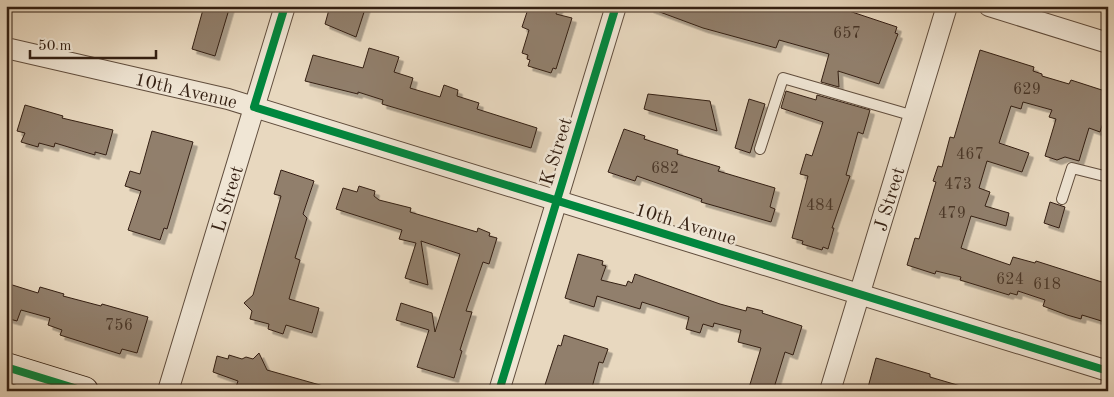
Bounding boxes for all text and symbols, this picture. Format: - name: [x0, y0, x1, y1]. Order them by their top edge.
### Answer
- house number: 657: [833, 26, 861, 42]
- scale bar: [30, 28, 156, 60]
- text: 50 m: [38, 39, 72, 54]
- street label: 10th Avenue: [133, 71, 239, 113]
- house number: 629: [1013, 82, 1041, 98]
- street label: K Street: [538, 115, 577, 188]
- house number: 467: [956, 147, 984, 163]
- house number: 682: [651, 161, 679, 177]
- street label: L Street: [210, 164, 248, 235]
- street label: J Street: [872, 165, 910, 234]
- house number: 473: [944, 177, 972, 193]
- house number: 484: [806, 198, 834, 214]
- street label: 10th Avenue: [632, 201, 738, 250]
- house number: 479: [938, 206, 966, 222]
- house number: 624: [996, 272, 1024, 288]
- house number: 618: [1033, 277, 1061, 293]
- house number: 756: [105, 318, 133, 334]

